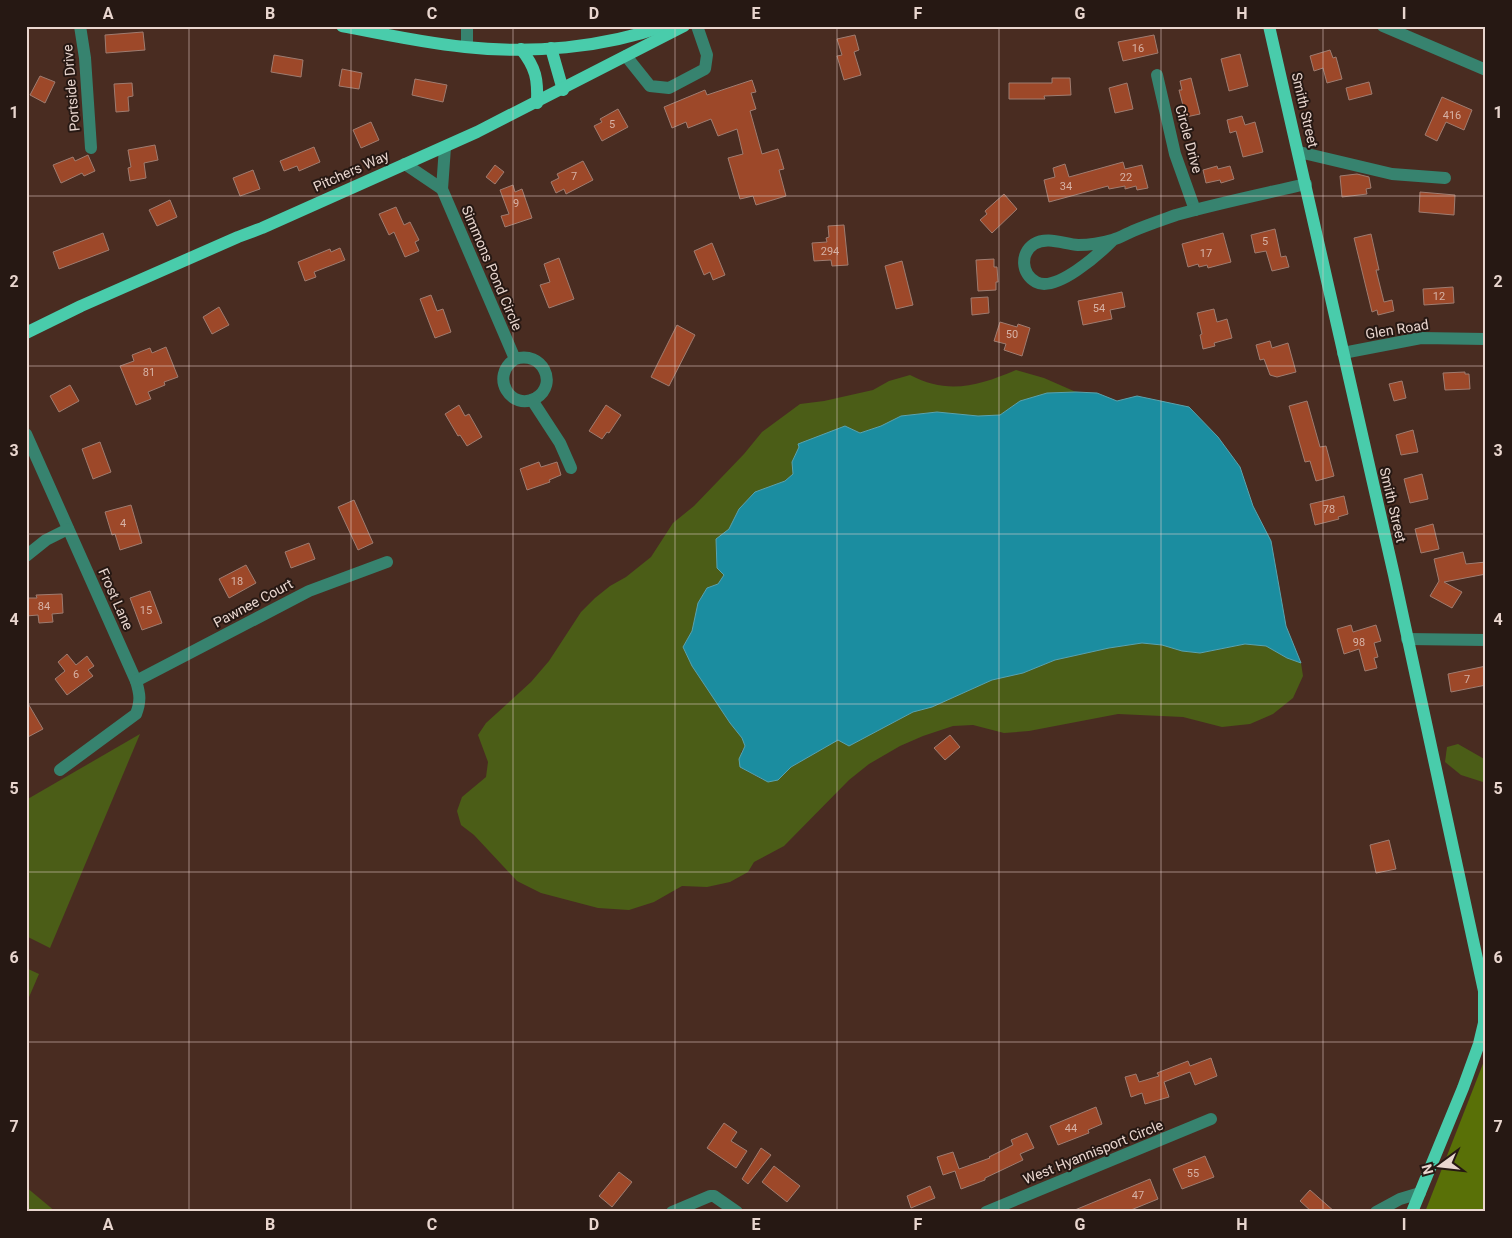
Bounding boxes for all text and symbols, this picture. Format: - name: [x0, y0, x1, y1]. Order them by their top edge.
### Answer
- text: A: [103, 4, 114, 23]
- text: B: [265, 4, 275, 23]
- text: C: [427, 4, 437, 23]
- text: D: [589, 4, 599, 23]
- text: E: [752, 4, 761, 23]
- text: F: [914, 4, 923, 23]
- text: G: [1075, 4, 1086, 23]
- text: H: [1236, 4, 1248, 23]
- text: I: [1402, 4, 1406, 23]
- house number: 16: [1132, 42, 1144, 55]
- street label: Portside Drive: [59, 44, 83, 132]
- street label: Smith Street: [1289, 71, 1322, 150]
- text: 1: [9, 103, 19, 122]
- street label: Circle Drive: [1172, 103, 1206, 175]
- text: 1: [1493, 103, 1503, 122]
- house number: 416: [1443, 109, 1461, 122]
- house number: 5: [609, 118, 615, 131]
- street label: Pitchers Way: [311, 147, 392, 195]
- house number: 7: [571, 170, 577, 183]
- house number: 22: [1120, 171, 1132, 184]
- house number: 34: [1060, 180, 1072, 193]
- house number: 9: [513, 197, 519, 210]
- street label: Simmons Pond Circle: [458, 203, 526, 333]
- house number: 5: [1262, 235, 1268, 248]
- house number: 294: [821, 245, 839, 258]
- house number: 17: [1200, 247, 1212, 260]
- text: 2: [9, 272, 19, 291]
- text: 2: [1493, 272, 1503, 291]
- house number: 12: [1433, 290, 1445, 303]
- house number: 54: [1093, 302, 1105, 315]
- street label: Glen Road: [1364, 316, 1430, 342]
- house number: 50: [1006, 328, 1018, 341]
- house number: 81: [143, 366, 155, 379]
- text: 3: [9, 441, 19, 460]
- text: 3: [1493, 441, 1503, 460]
- street label: Smith Street: [1377, 466, 1410, 545]
- house number: 78: [1323, 503, 1335, 516]
- house number: 4: [120, 517, 126, 530]
- street label: Frost Lane: [95, 566, 137, 632]
- street label: Pawnee Court: [211, 575, 296, 631]
- house number: 18: [231, 575, 243, 588]
- house number: 84: [38, 600, 50, 613]
- house number: 15: [140, 604, 152, 617]
- text: 4: [9, 610, 19, 629]
- text: 4: [1493, 610, 1503, 629]
- house number: 98: [1353, 636, 1365, 649]
- house number: 6: [73, 668, 79, 681]
- house number: 7: [1464, 673, 1470, 686]
- text: 5: [9, 779, 19, 798]
- text: 5: [1493, 779, 1503, 798]
- text: 6: [9, 948, 19, 967]
- text: 6: [1493, 948, 1503, 967]
- text: 7: [9, 1117, 19, 1136]
- street label: West Hyannisport Circle: [1021, 1117, 1165, 1187]
- text: 7: [1493, 1117, 1503, 1136]
- house number: 44: [1065, 1122, 1077, 1135]
- north arrow: [1414, 1140, 1464, 1190]
- text: N: [1418, 1163, 1436, 1176]
- house number: 55: [1187, 1167, 1199, 1180]
- house number: 47: [1132, 1189, 1144, 1202]
- text: A: [103, 1215, 114, 1234]
- text: B: [265, 1215, 275, 1234]
- text: C: [427, 1215, 437, 1234]
- text: D: [589, 1215, 599, 1234]
- text: E: [752, 1215, 761, 1234]
- text: F: [914, 1215, 923, 1234]
- text: G: [1075, 1215, 1086, 1234]
- text: H: [1236, 1215, 1248, 1234]
- text: I: [1402, 1215, 1406, 1234]

